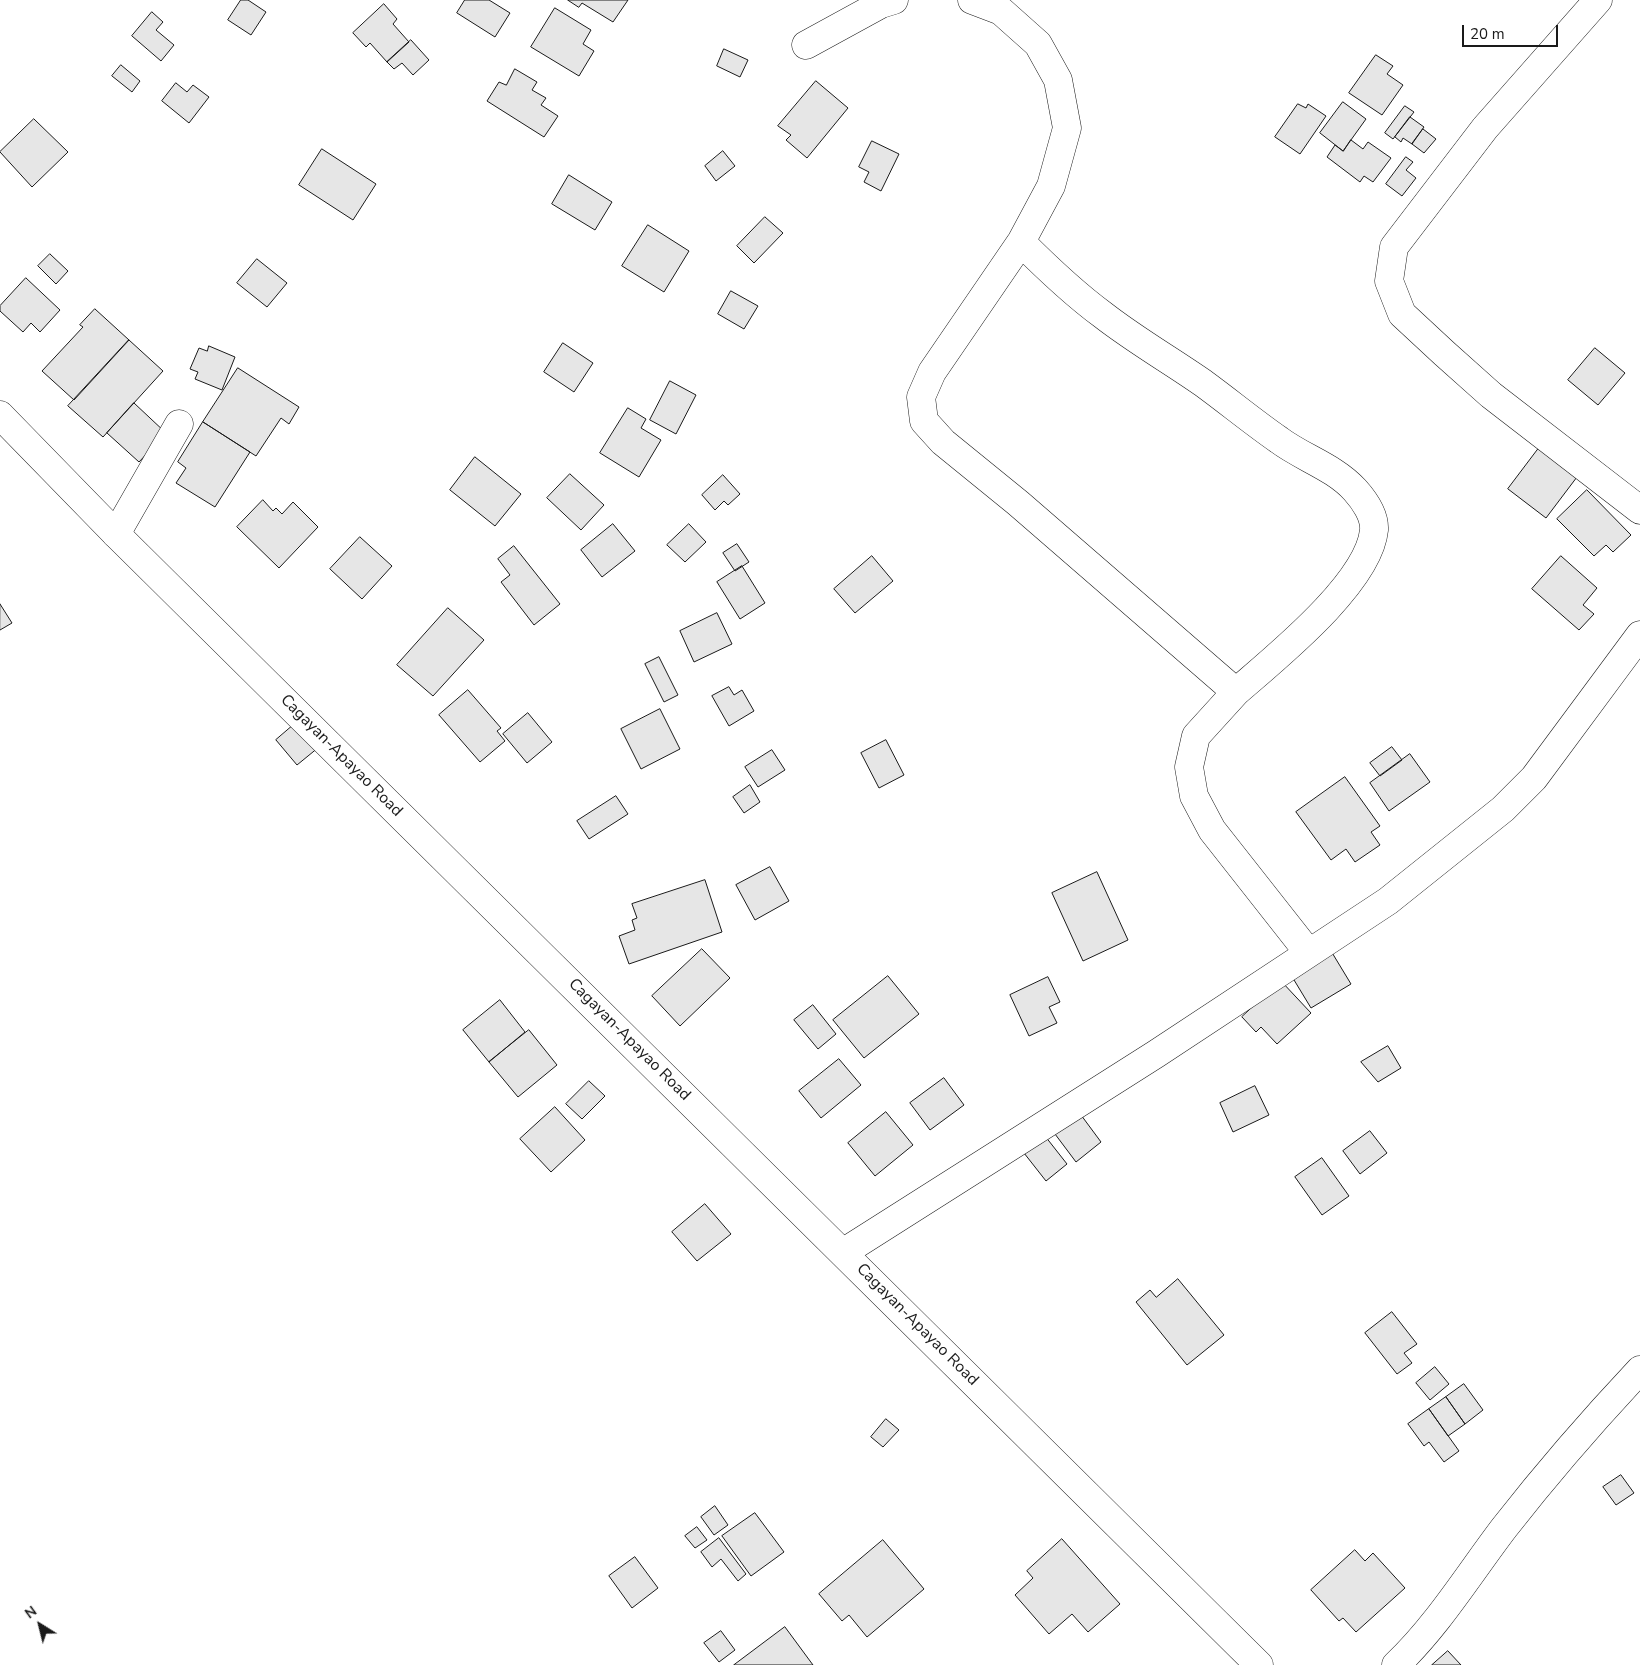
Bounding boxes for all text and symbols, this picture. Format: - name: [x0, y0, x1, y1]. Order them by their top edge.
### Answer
- scale bar: [1465, 15, 1561, 47]
- text: 20 m: [1470, 24, 1505, 44]
- street label: Cagayan-Apayao Road: [276, 691, 406, 821]
- street label: Cagayan-Apayao Road: [564, 975, 694, 1105]
- street label: Cagayan-Apayao Road: [852, 1260, 982, 1390]
- north arrow: [15, 1600, 65, 1650]
- text: N: [21, 1602, 41, 1623]

